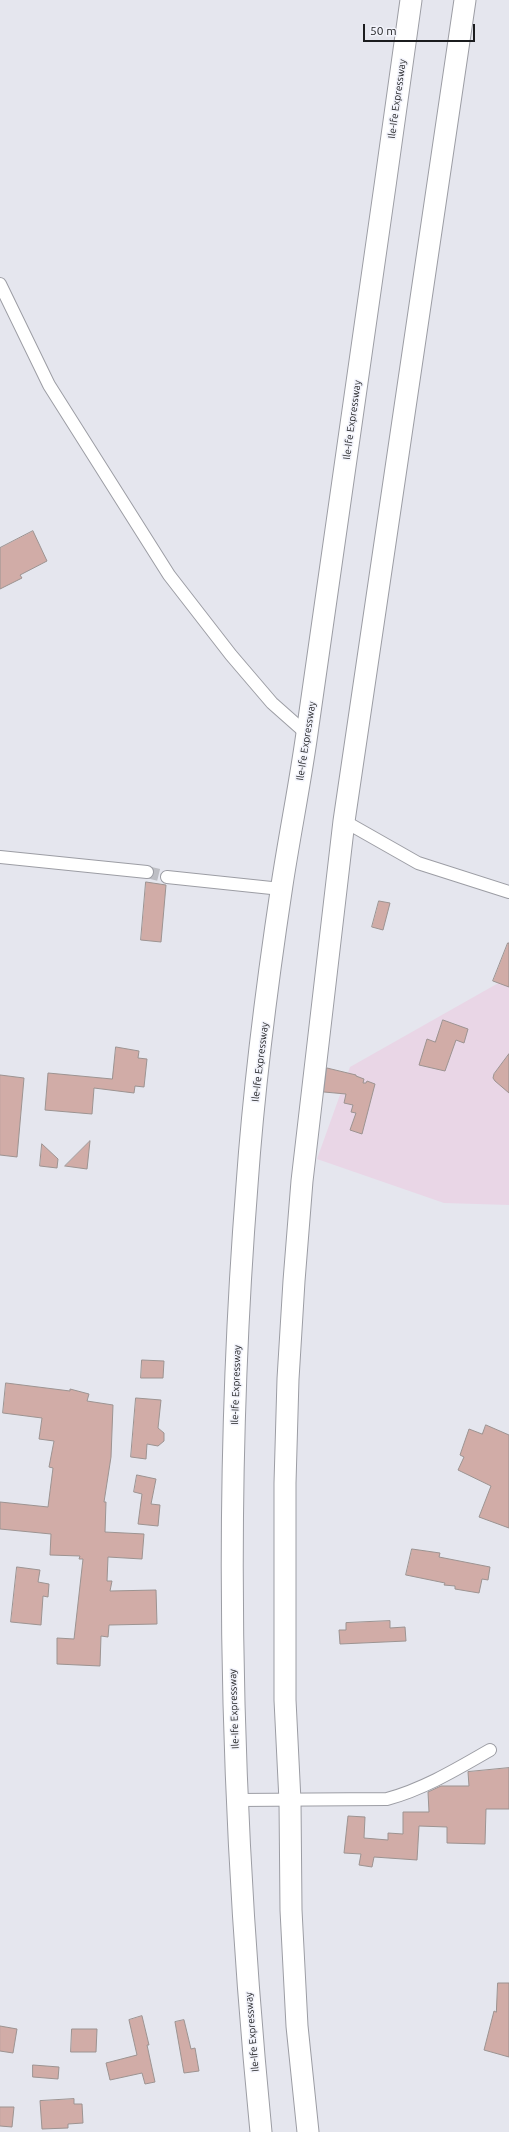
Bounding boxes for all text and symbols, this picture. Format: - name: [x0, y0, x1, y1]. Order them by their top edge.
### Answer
- scale bar: [365, 16, 477, 42]
- text: 50 m: [370, 24, 397, 37]
- street label: Ile-Ife Expressway: [385, 59, 409, 139]
- street label: Ile-Ife Expressway: [340, 380, 364, 460]
- street label: Ile-Ife Expressway: [294, 701, 318, 781]
- street label: Ile-Ife Expressway: [249, 1022, 271, 1102]
- street label: Ile-Ife Expressway: [229, 1345, 243, 1425]
- street label: Ile-Ife Expressway: [227, 1669, 241, 1749]
- street label: Ile-Ife Expressway: [243, 1992, 261, 2072]

